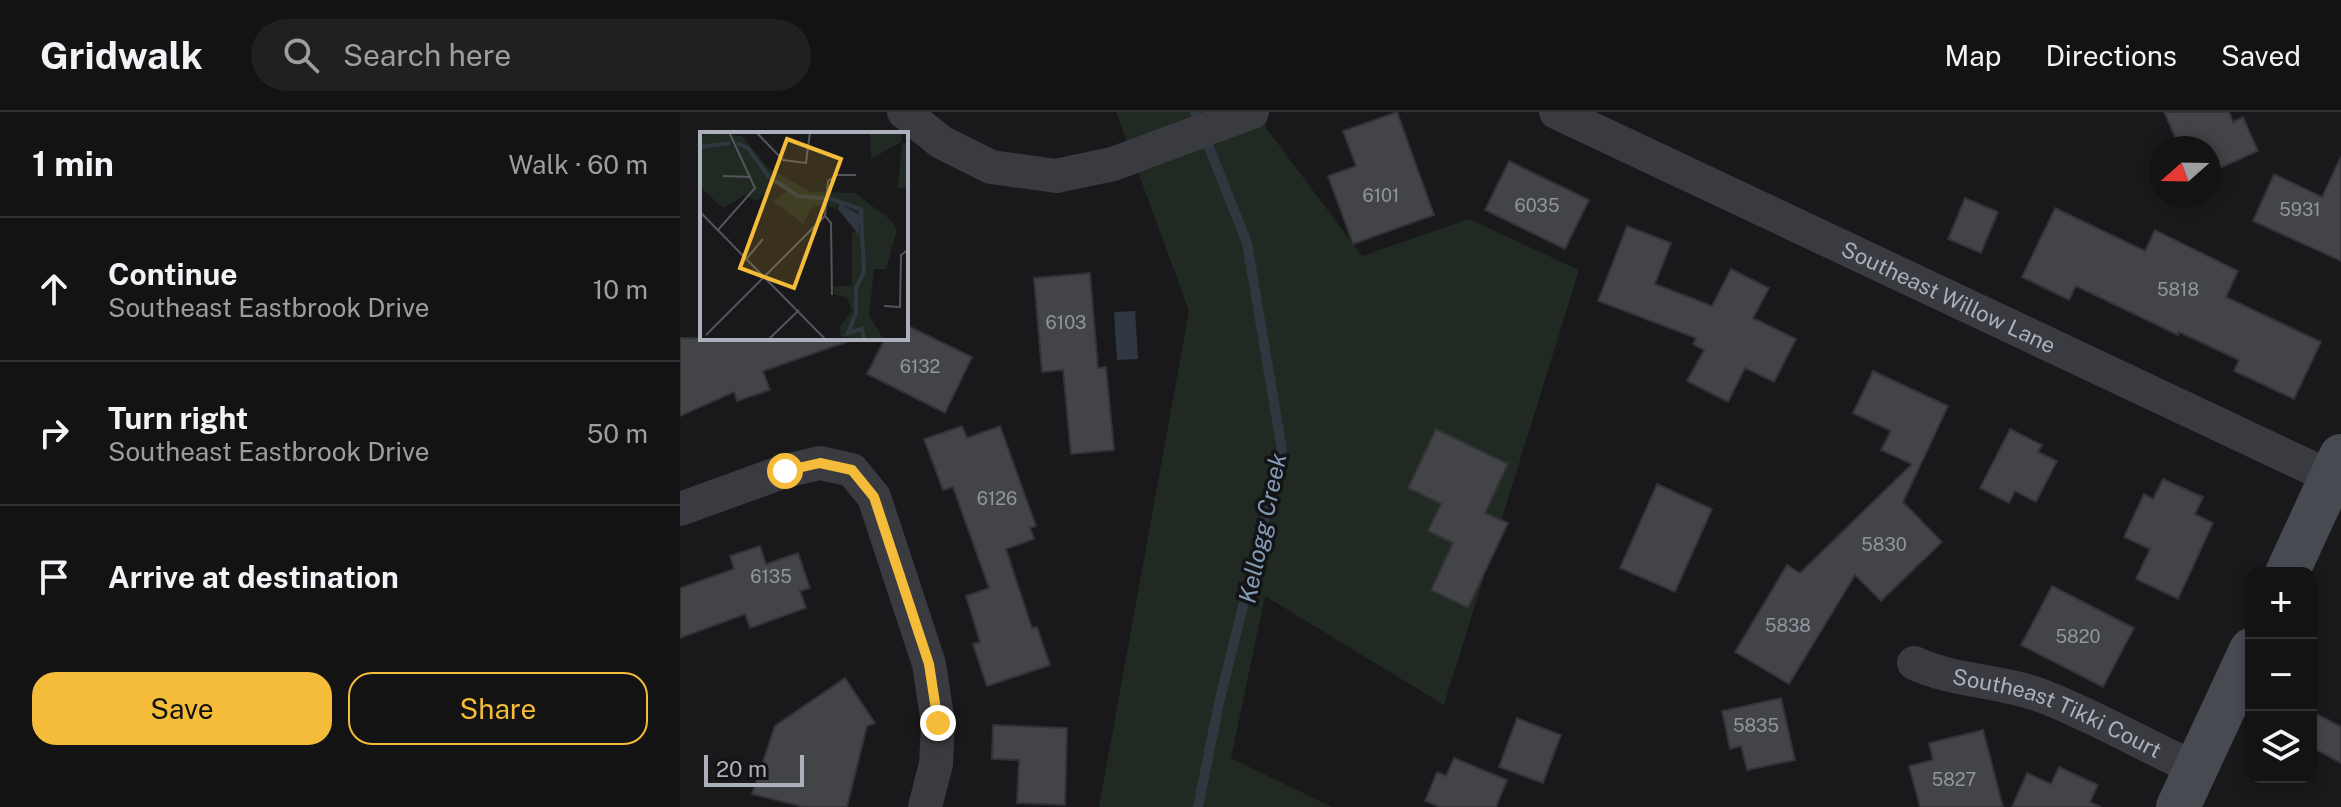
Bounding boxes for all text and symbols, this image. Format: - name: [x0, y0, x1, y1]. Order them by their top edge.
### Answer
- search box: [251, 19, 811, 91]
- text: Gridwalk: [40, 33, 203, 78]
- icon: search: [279, 33, 323, 77]
- text: Search here: [343, 37, 511, 73]
- text: Map: [1945, 39, 2001, 72]
- text: Directions: [2045, 39, 2177, 72]
- text: Saved: [2221, 39, 2301, 72]
- inset map: [700, 132, 908, 340]
- north arrow: [2149, 136, 2221, 208]
- text: 1 min: [32, 144, 114, 184]
- text: Walk · 60 m: [508, 149, 648, 180]
- house number: 6101: [1363, 185, 1399, 206]
- house number: 6035: [1515, 195, 1559, 216]
- house number: 5931: [2279, 199, 2321, 220]
- street label: Southeast Willow Lane: [1837, 236, 2060, 359]
- text: Continue: [108, 256, 238, 292]
- icon: ahead: [32, 267, 76, 311]
- text: 10 m: [593, 274, 648, 305]
- house number: 5818: [2157, 279, 2199, 300]
- text: Southeast Eastbrook Drive: [108, 292, 430, 323]
- house number: 6103: [1046, 312, 1086, 333]
- house number: 6132: [900, 356, 940, 377]
- text: Turn right: [108, 400, 248, 436]
- icon: right: [32, 411, 76, 455]
- text: 50 m: [587, 418, 648, 449]
- text: Southeast Eastbrook Drive: [108, 436, 430, 467]
- water label: Kellogg Creek: [1232, 451, 1292, 605]
- route start: [767, 453, 803, 489]
- house number: 6126: [977, 488, 1017, 509]
- house number: 5830: [1861, 534, 1907, 555]
- icon: arrive: [32, 555, 76, 599]
- text: Arrive at destination: [108, 559, 399, 595]
- house number: 6135: [750, 566, 792, 587]
- map controls: [2245, 567, 2317, 783]
- button: +: [2245, 567, 2317, 639]
- house number: 5838: [1765, 615, 1811, 636]
- house number: 5820: [2056, 626, 2100, 647]
- button: −: [2245, 639, 2317, 711]
- street label: Southeast Tikki Court: [1950, 663, 2166, 763]
- button: Save: [32, 672, 332, 745]
- button: Share: [348, 672, 648, 745]
- route end: [920, 705, 956, 741]
- button: layers: [2245, 711, 2317, 783]
- house number: 5835: [1733, 715, 1779, 736]
- scale bar: [704, 751, 804, 787]
- text: 20 m: [716, 756, 767, 782]
- house number: 5827: [1932, 769, 1976, 790]

